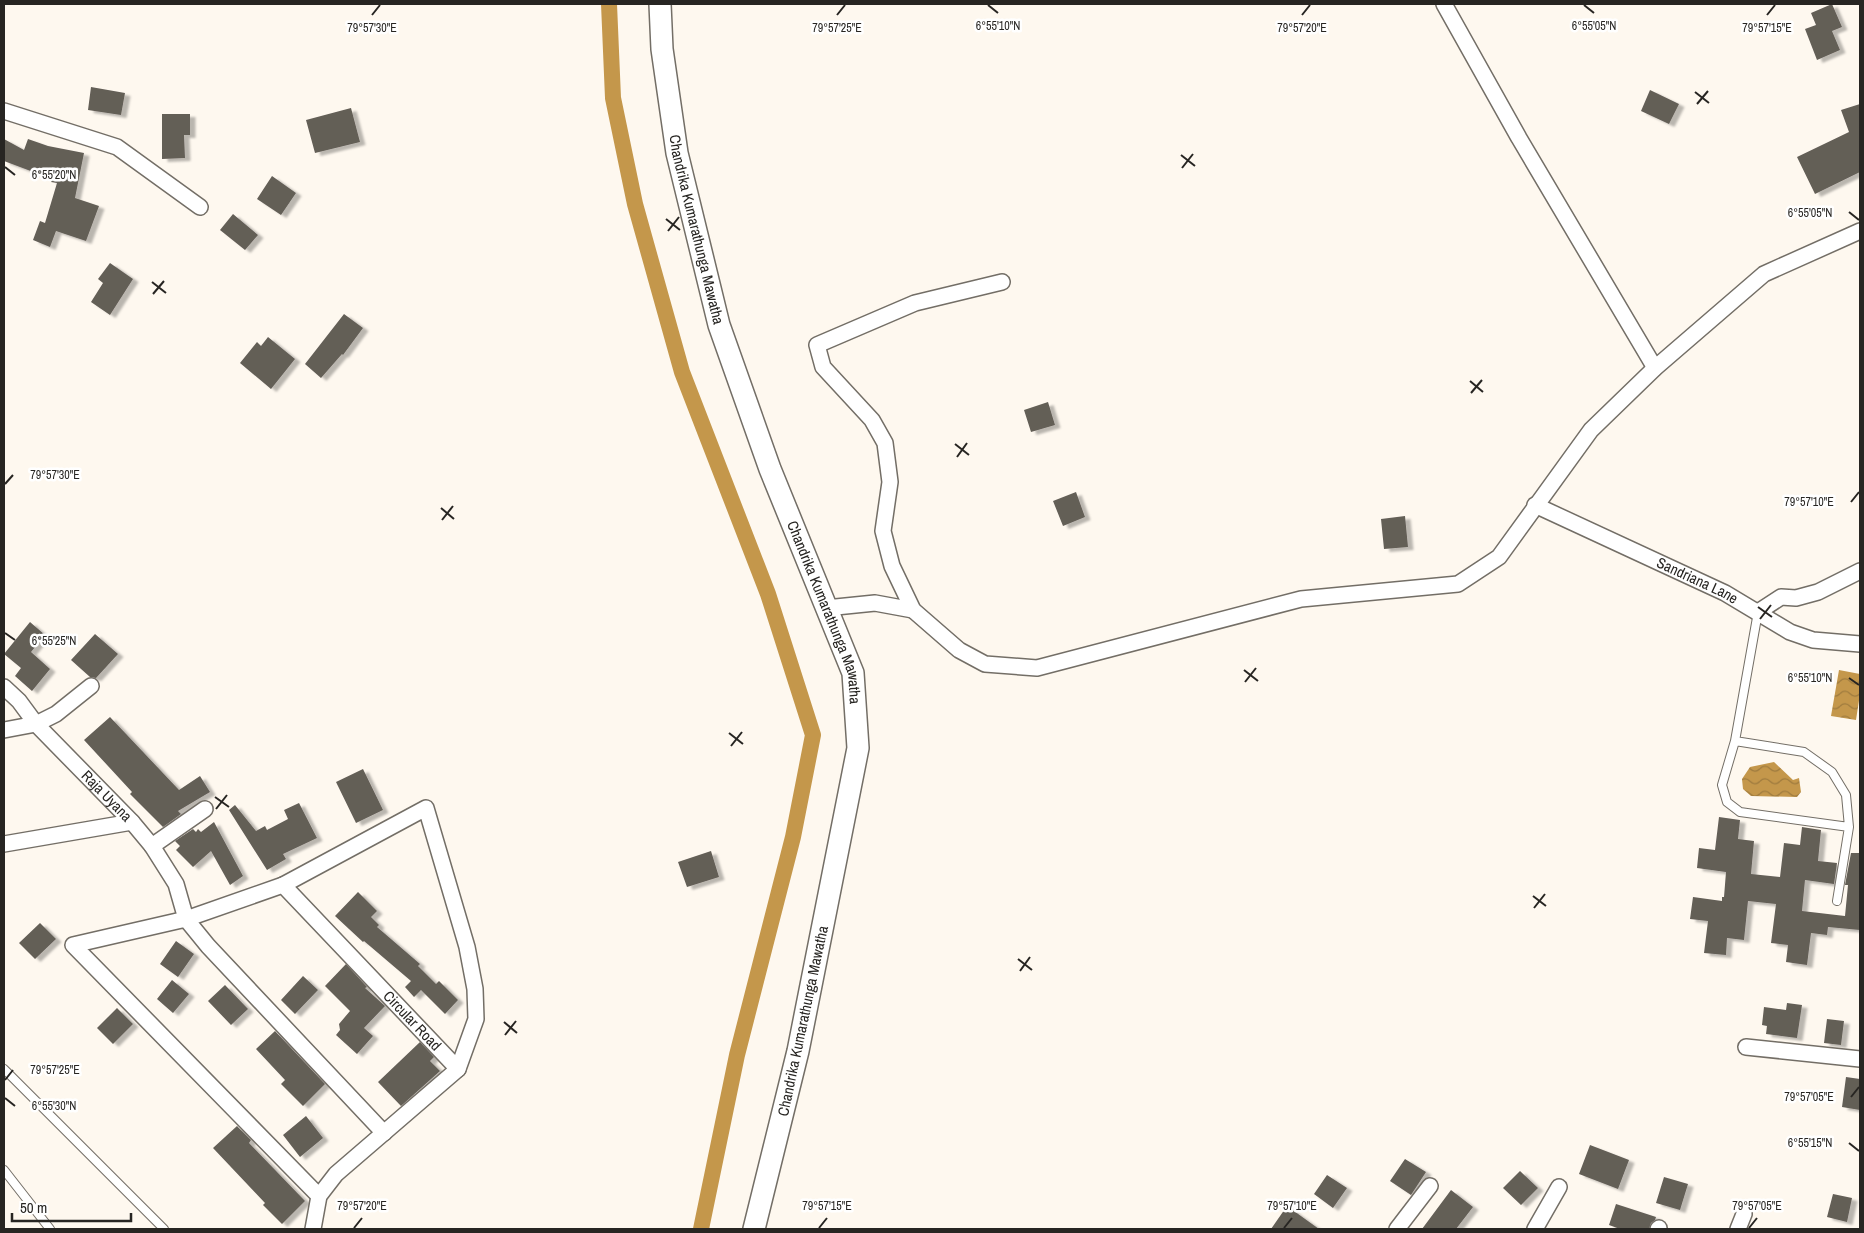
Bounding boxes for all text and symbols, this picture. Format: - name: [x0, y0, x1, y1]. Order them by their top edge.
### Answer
- text: 6°55'10"N: [976, 18, 1020, 34]
- text: 6°55'05"N: [1572, 18, 1616, 34]
- text: 79°57'30"E: [347, 20, 397, 36]
- text: 79°57'25"E: [812, 20, 862, 36]
- text: 79°57'20"E: [1277, 20, 1327, 36]
- text: 79°57'15"E: [1742, 20, 1792, 36]
- street label: Chandrika Kumarathunga Mawatha: [664, 133, 729, 327]
- text: 6°55'20"N: [32, 167, 76, 183]
- text: 6°55'05"N: [1788, 205, 1832, 221]
- text: 79°57'30"E: [30, 467, 80, 483]
- text: 79°57'10"E: [1784, 494, 1834, 510]
- street label: Chandrika Kumarathunga Mawatha: [782, 518, 866, 705]
- street label: Sandriana Lane: [1653, 552, 1742, 609]
- text: 6°55'25"N: [32, 633, 76, 649]
- text: 6°55'10"N: [1788, 670, 1832, 686]
- street label: Raja Uyana: [77, 765, 137, 826]
- street label: Chandrika Kumarathunga Mawatha: [772, 924, 833, 1118]
- street label: Circular Road: [379, 986, 446, 1055]
- text: 79°57'25"E: [30, 1062, 80, 1078]
- text: 79°57'05"E: [1784, 1089, 1834, 1105]
- text: 6°55'30"N: [32, 1098, 76, 1114]
- text: 6°55'15"N: [1788, 1135, 1832, 1151]
- scale bar: [12, 1190, 131, 1222]
- text: 50 m: [20, 1197, 47, 1218]
- text: 79°57'20"E: [337, 1198, 387, 1214]
- text: 79°57'15"E: [802, 1198, 852, 1214]
- text: 79°57'10"E: [1267, 1198, 1317, 1214]
- text: 79°57'05"E: [1732, 1198, 1782, 1214]

